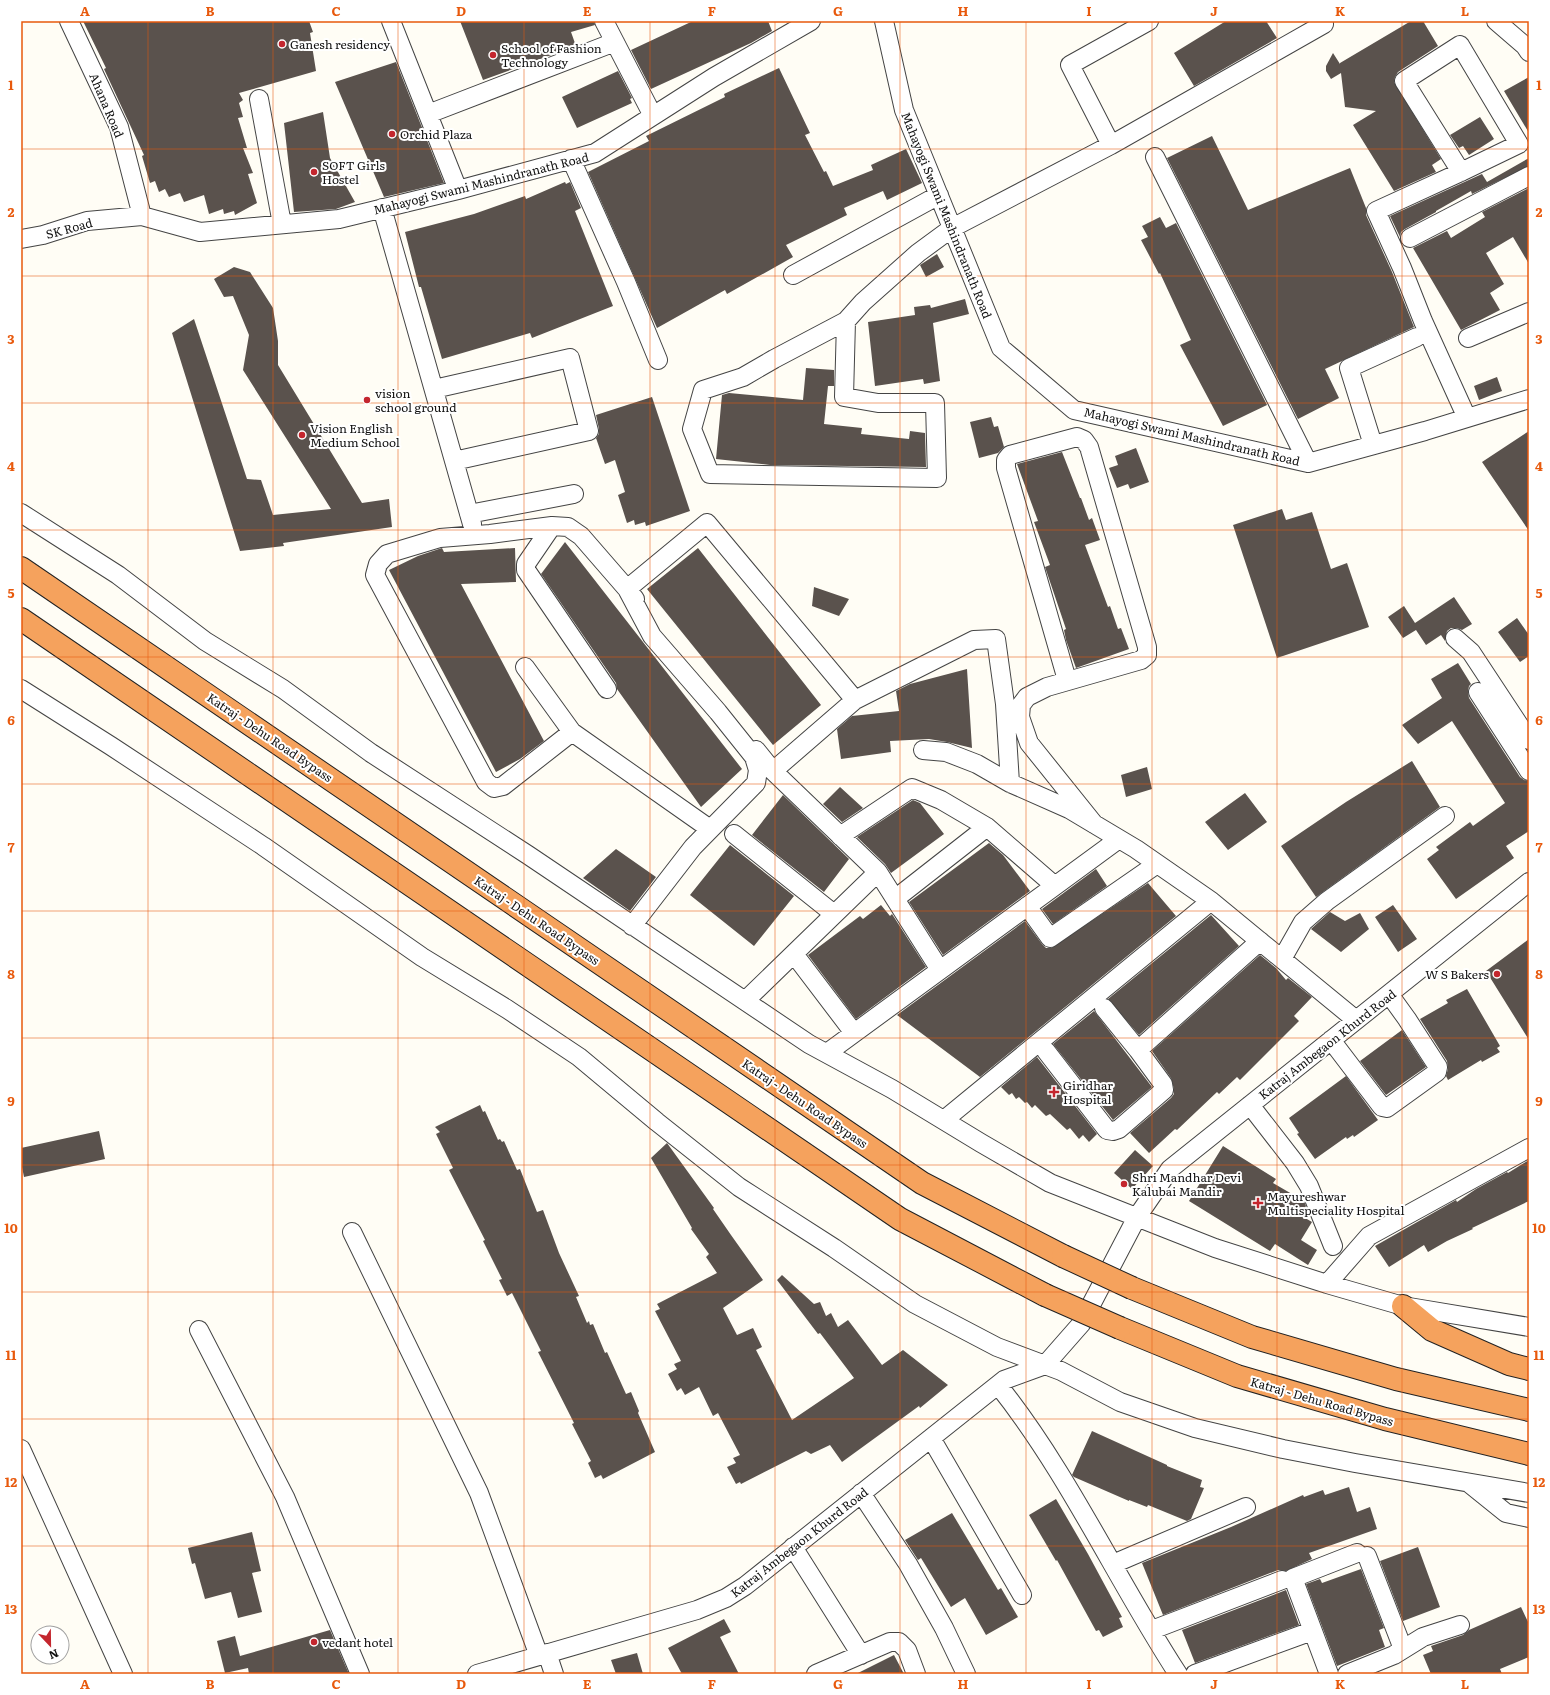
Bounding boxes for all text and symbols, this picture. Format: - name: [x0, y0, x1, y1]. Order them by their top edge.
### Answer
- text: A: [80, 1, 90, 20]
- text: B: [206, 1, 215, 20]
- text: C: [331, 1, 341, 20]
- text: D: [456, 1, 466, 20]
- text: E: [583, 1, 592, 20]
- text: F: [708, 1, 716, 20]
- text: G: [833, 1, 843, 20]
- text: H: [958, 1, 969, 20]
- text: I: [1086, 1, 1092, 20]
- text: J: [1210, 1, 1218, 20]
- text: K: [1335, 1, 1346, 20]
- text: L: [1461, 1, 1469, 20]
- place label: Ganesh residency: [290, 35, 390, 53]
- marker: Ganesh residency: [277, 39, 287, 49]
- place label: School of Fashion Technology: [501, 39, 602, 71]
- marker: School of Fashion Technology: [488, 50, 498, 60]
- street label: Ahana Road: [85, 70, 129, 141]
- text: 1: [8, 75, 14, 94]
- text: 1: [1536, 75, 1542, 94]
- street label: Mahayogi Swami Mashindranath Road: [897, 109, 997, 322]
- place label: Orchid Plaza: [400, 125, 473, 143]
- marker: Orchid Plaza: [387, 129, 397, 139]
- street label: Mahayogi Swami Mashindranath Road: [371, 147, 591, 219]
- place label: SOFT Girls Hostel: [322, 156, 385, 188]
- marker: SOFT Girls Hostel: [309, 167, 319, 177]
- text: 2: [8, 202, 15, 221]
- text: 2: [1536, 202, 1543, 221]
- street label: SK Road: [44, 213, 95, 243]
- text: 3: [7, 329, 15, 348]
- text: 3: [1535, 329, 1543, 348]
- place label: vision school ground: [375, 384, 457, 416]
- marker: vision school ground: [362, 395, 372, 405]
- street label: Mahayogi Swami Mashindranath Road: [1082, 402, 1303, 470]
- place label: Vision English Medium School: [310, 419, 400, 451]
- marker: Vision English Medium School: [297, 430, 307, 440]
- text: 4: [7, 456, 15, 475]
- text: 4: [1535, 456, 1543, 475]
- text: 5: [7, 583, 15, 602]
- text: 5: [1535, 583, 1543, 602]
- street label: Katraj - Dehu Road Bypass: [204, 688, 337, 786]
- text: 6: [7, 710, 15, 729]
- text: 6: [1535, 710, 1543, 729]
- text: 7: [7, 837, 15, 856]
- text: 7: [1535, 837, 1543, 856]
- street label: Katraj - Dehu Road Bypass: [471, 871, 604, 969]
- text: 8: [7, 964, 15, 983]
- text: 8: [1535, 964, 1543, 983]
- place label: W S Bakers: [1425, 965, 1490, 983]
- marker: W S Bakers: [1492, 969, 1502, 979]
- street label: Katraj Ambegaon Khurd Road: [1254, 984, 1400, 1103]
- street label: Katraj - Dehu Road Bypass: [739, 1054, 872, 1152]
- place label: Giridhar Hospital: [1063, 1076, 1113, 1108]
- marker: Giridhar Hospital: [1048, 1086, 1060, 1098]
- text: 9: [7, 1091, 15, 1110]
- text: 9: [1535, 1091, 1543, 1110]
- place label: Shri Mandhar Devi Kalubai Mandir: [1132, 1168, 1241, 1200]
- marker: Shri Mandhar Devi Kalubai Mandir: [1119, 1179, 1129, 1189]
- place label: Mayureshwar Multispeciality Hospital: [1267, 1187, 1405, 1219]
- marker: Mayureshwar Multispeciality Hospital: [1252, 1197, 1264, 1209]
- text: 10: [4, 1218, 18, 1237]
- text: 10: [1532, 1218, 1546, 1237]
- text: 11: [6, 1345, 17, 1364]
- text: 11: [1534, 1345, 1545, 1364]
- street label: Katraj - Dehu Road Bypass: [1248, 1372, 1396, 1430]
- text: 12: [5, 1472, 17, 1491]
- text: 12: [1533, 1472, 1545, 1491]
- street label: Katraj Ambegaon Khurd Road: [726, 1482, 872, 1601]
- text: 13: [5, 1599, 17, 1618]
- text: 13: [1533, 1599, 1545, 1618]
- north arrow: [30, 1625, 70, 1665]
- place label: vedant hotel: [322, 1633, 393, 1651]
- marker: vedant hotel: [309, 1637, 319, 1647]
- text: N: [47, 1646, 61, 1664]
- text: A: [80, 1674, 90, 1693]
- text: B: [206, 1674, 215, 1693]
- text: C: [331, 1674, 341, 1693]
- text: D: [456, 1674, 466, 1693]
- text: E: [583, 1674, 592, 1693]
- text: F: [708, 1674, 716, 1693]
- text: G: [833, 1674, 843, 1693]
- text: H: [958, 1674, 969, 1693]
- text: I: [1086, 1674, 1092, 1693]
- text: J: [1210, 1674, 1218, 1693]
- text: K: [1335, 1674, 1346, 1693]
- text: L: [1461, 1674, 1469, 1693]

